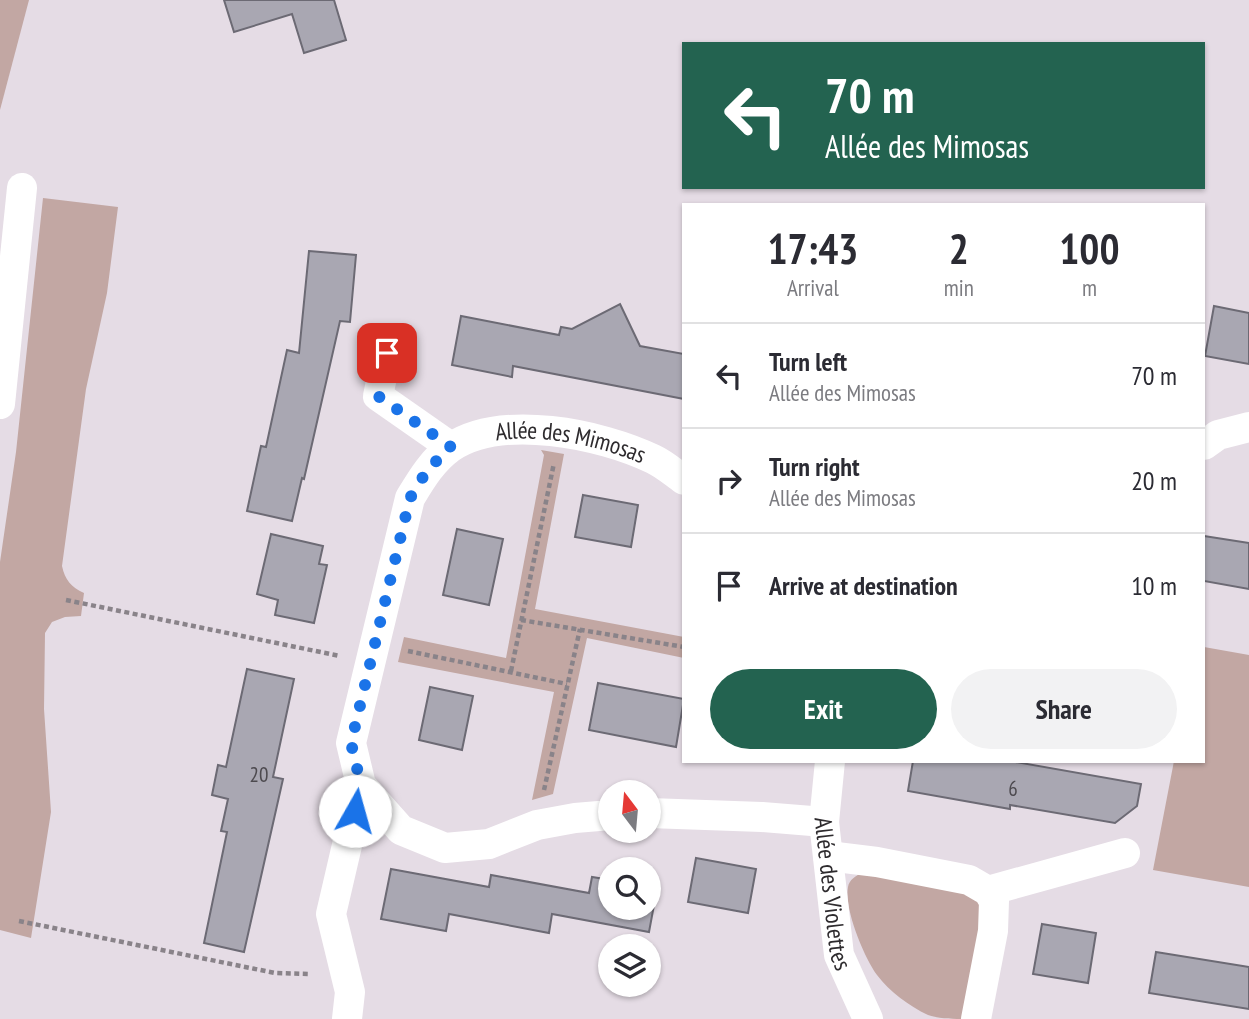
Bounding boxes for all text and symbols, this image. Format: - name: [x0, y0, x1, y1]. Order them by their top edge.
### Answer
- text: 70 m: [825, 63, 914, 127]
- icon: left: [710, 70, 801, 161]
- text: Allée des Mimosas: [825, 125, 1029, 167]
- text: 17:43: [767, 221, 858, 276]
- text: 2: [949, 221, 969, 276]
- text: 100: [1059, 221, 1120, 276]
- text: Arrival: [787, 273, 839, 302]
- text: min: [944, 273, 974, 302]
- text: m: [1082, 273, 1097, 302]
- pin: [357, 323, 417, 383]
- icon: arrive: [368, 334, 406, 372]
- text: Turn left: [769, 345, 847, 378]
- icon: left: [710, 357, 748, 395]
- text: 70 m: [1131, 359, 1177, 392]
- text: Allée des Mimosas: [769, 378, 916, 407]
- street label: Allée des Mimosas: [493, 414, 651, 470]
- text: Turn right: [769, 450, 860, 483]
- icon: right: [710, 462, 748, 500]
- text: 20 m: [1131, 464, 1177, 497]
- text: Allée des Mimosas: [769, 483, 916, 512]
- icon: arrive: [710, 567, 748, 605]
- text: Arrive at destination: [769, 569, 958, 602]
- text: 10 m: [1131, 569, 1177, 602]
- button: Exit: [710, 669, 937, 749]
- button: Share: [951, 669, 1177, 749]
- house number: 20: [250, 761, 268, 788]
- position arrow: [318, 774, 392, 848]
- house number: 6: [1008, 775, 1018, 802]
- north arrow: [598, 780, 662, 844]
- map controls: [598, 780, 661, 997]
- street label: Allée des Violettes: [808, 815, 859, 975]
- button: search: [598, 857, 661, 920]
- button: layers: [598, 934, 661, 997]

